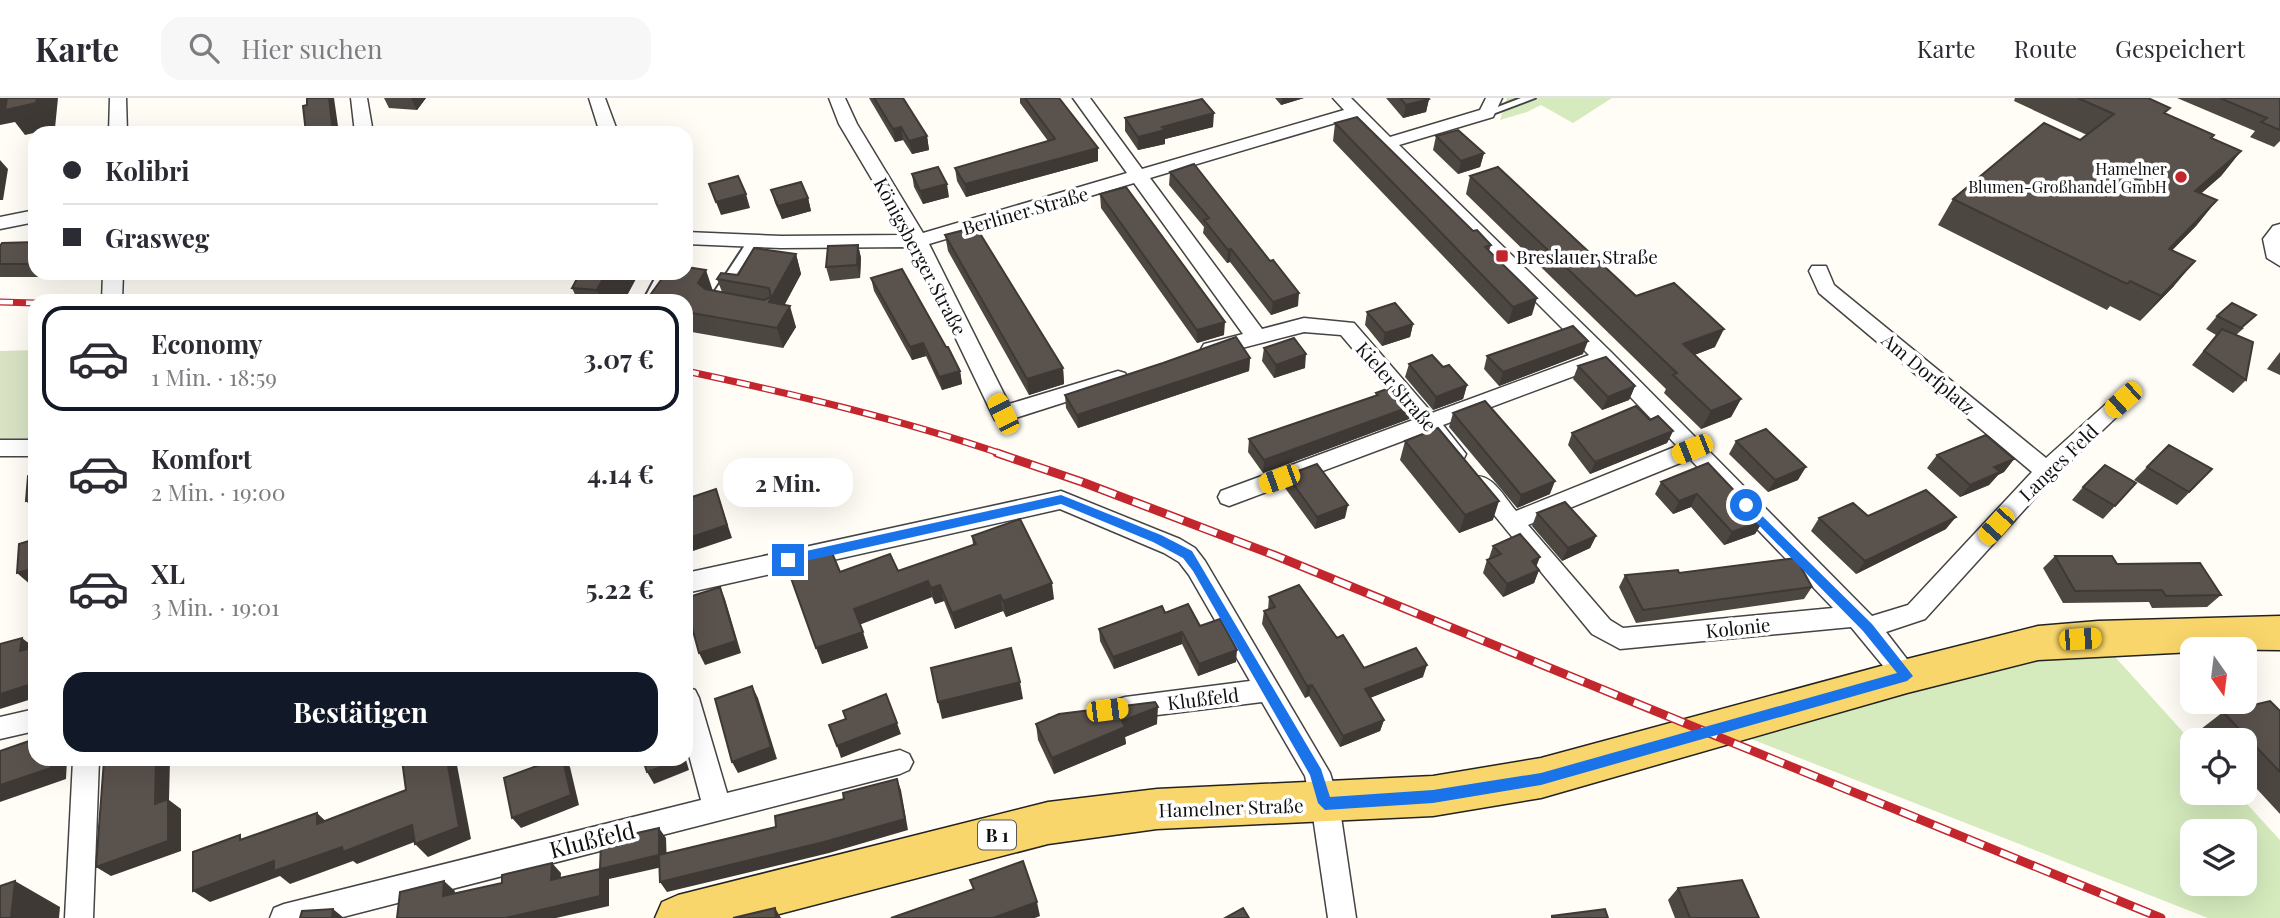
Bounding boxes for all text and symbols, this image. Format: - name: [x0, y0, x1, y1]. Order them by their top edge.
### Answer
- search box: [161, 17, 651, 80]
- text: Karte: [35, 26, 119, 70]
- icon: search: [185, 29, 223, 67]
- text: Hier suchen: [241, 31, 383, 66]
- text: Karte: [1917, 32, 1976, 64]
- text: Route: [2014, 32, 2077, 64]
- text: Gespeichert: [2115, 32, 2245, 64]
- text: Kolibri: [105, 153, 189, 188]
- place label: Hamelner Blumen-Großhandel GmbH: [1968, 158, 2167, 197]
- marker: Hamelner Blumen-Großhandel GmbH: [2173, 169, 2189, 185]
- street label: Königsberger Straße: [868, 173, 974, 339]
- street label: Berliner Straße: [959, 180, 1091, 240]
- text: Grasweg: [105, 220, 209, 255]
- place label: Breslauer Straße: [1516, 243, 1658, 269]
- marker: Breslauer Straße: [1494, 248, 1510, 264]
- text: Economy: [151, 326, 262, 361]
- street label: Am Dorfplatz: [1876, 326, 1981, 420]
- icon: car: [67, 327, 130, 390]
- street label: Kieler Straße: [1351, 336, 1443, 436]
- text: 3.07 €: [584, 341, 654, 376]
- text: 1 Min. · 18:59: [151, 361, 277, 392]
- car: [2101, 378, 2146, 422]
- car: [985, 391, 1022, 437]
- street label: Langes Feld: [2013, 418, 2103, 506]
- car: [1669, 431, 1716, 467]
- text: Komfort: [151, 441, 252, 476]
- icon: car: [67, 442, 130, 505]
- text: 4.14 €: [587, 456, 654, 491]
- callout: 2 Min.: [723, 458, 853, 508]
- car: [1256, 462, 1303, 496]
- text: 2 Min.: [755, 467, 821, 498]
- text: 2 Min. · 19:00: [151, 476, 286, 507]
- route start: [1730, 489, 1762, 521]
- car: [1975, 503, 2018, 549]
- route end: [772, 544, 804, 576]
- text: XL: [151, 556, 185, 591]
- icon: car: [67, 557, 130, 620]
- text: 5.22 €: [585, 571, 654, 606]
- text: 3 Min. · 19:01: [151, 591, 280, 622]
- street label: Kolonie: [1704, 611, 1772, 643]
- car: [2059, 627, 2102, 651]
- north arrow: [2180, 637, 2258, 714]
- map controls: [2180, 637, 2257, 896]
- button: Bestätigen: [63, 672, 658, 752]
- street label: Klußfeld: [1166, 681, 1240, 715]
- car: [1085, 697, 1130, 723]
- button: locate: [2180, 728, 2257, 805]
- street label: Hamelner Straße: [1158, 791, 1304, 823]
- street label: Klußfeld: [546, 813, 638, 865]
- button: layers: [2180, 819, 2257, 896]
- road number: B 1: [978, 820, 1016, 850]

